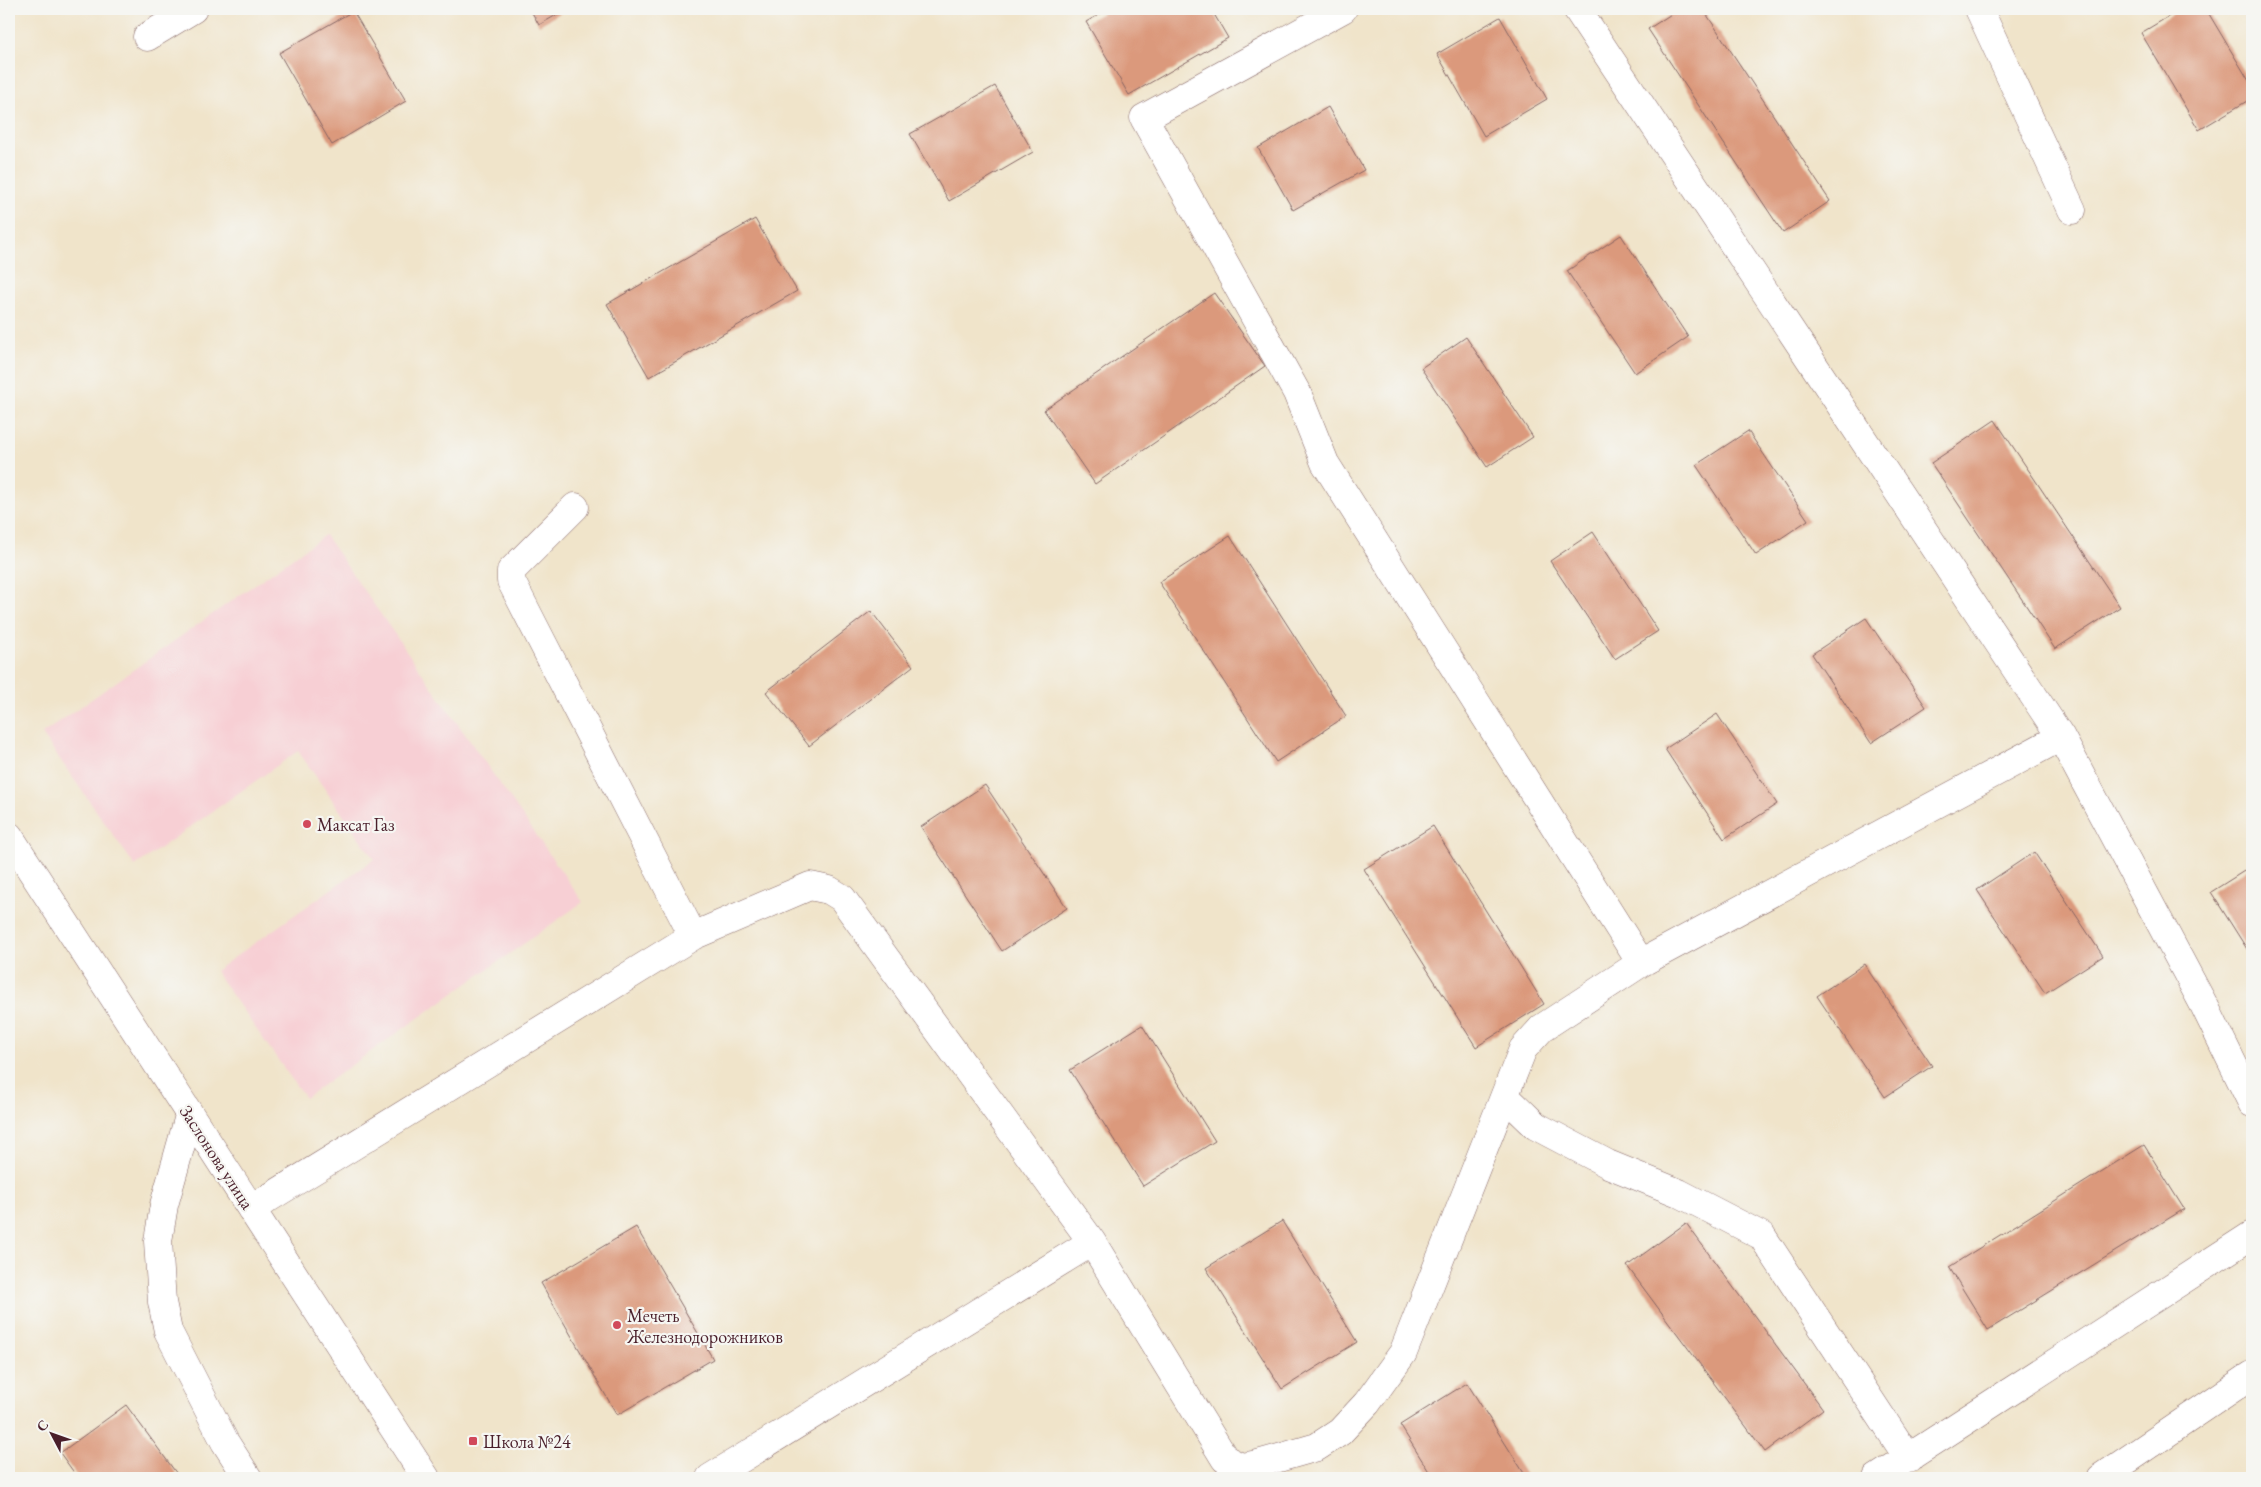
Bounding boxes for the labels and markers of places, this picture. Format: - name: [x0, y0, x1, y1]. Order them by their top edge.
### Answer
- place label: Максат Газ: [317, 813, 395, 836]
- marker: Максат Газ: [301, 818, 313, 830]
- place label: Мечеть Железнодорожников: [626, 1304, 783, 1348]
- marker: Мечеть Железнодорожников: [611, 1319, 623, 1331]
- place label: Школа №24: [483, 1430, 571, 1453]
- marker: Школа №24: [467, 1435, 479, 1447]

